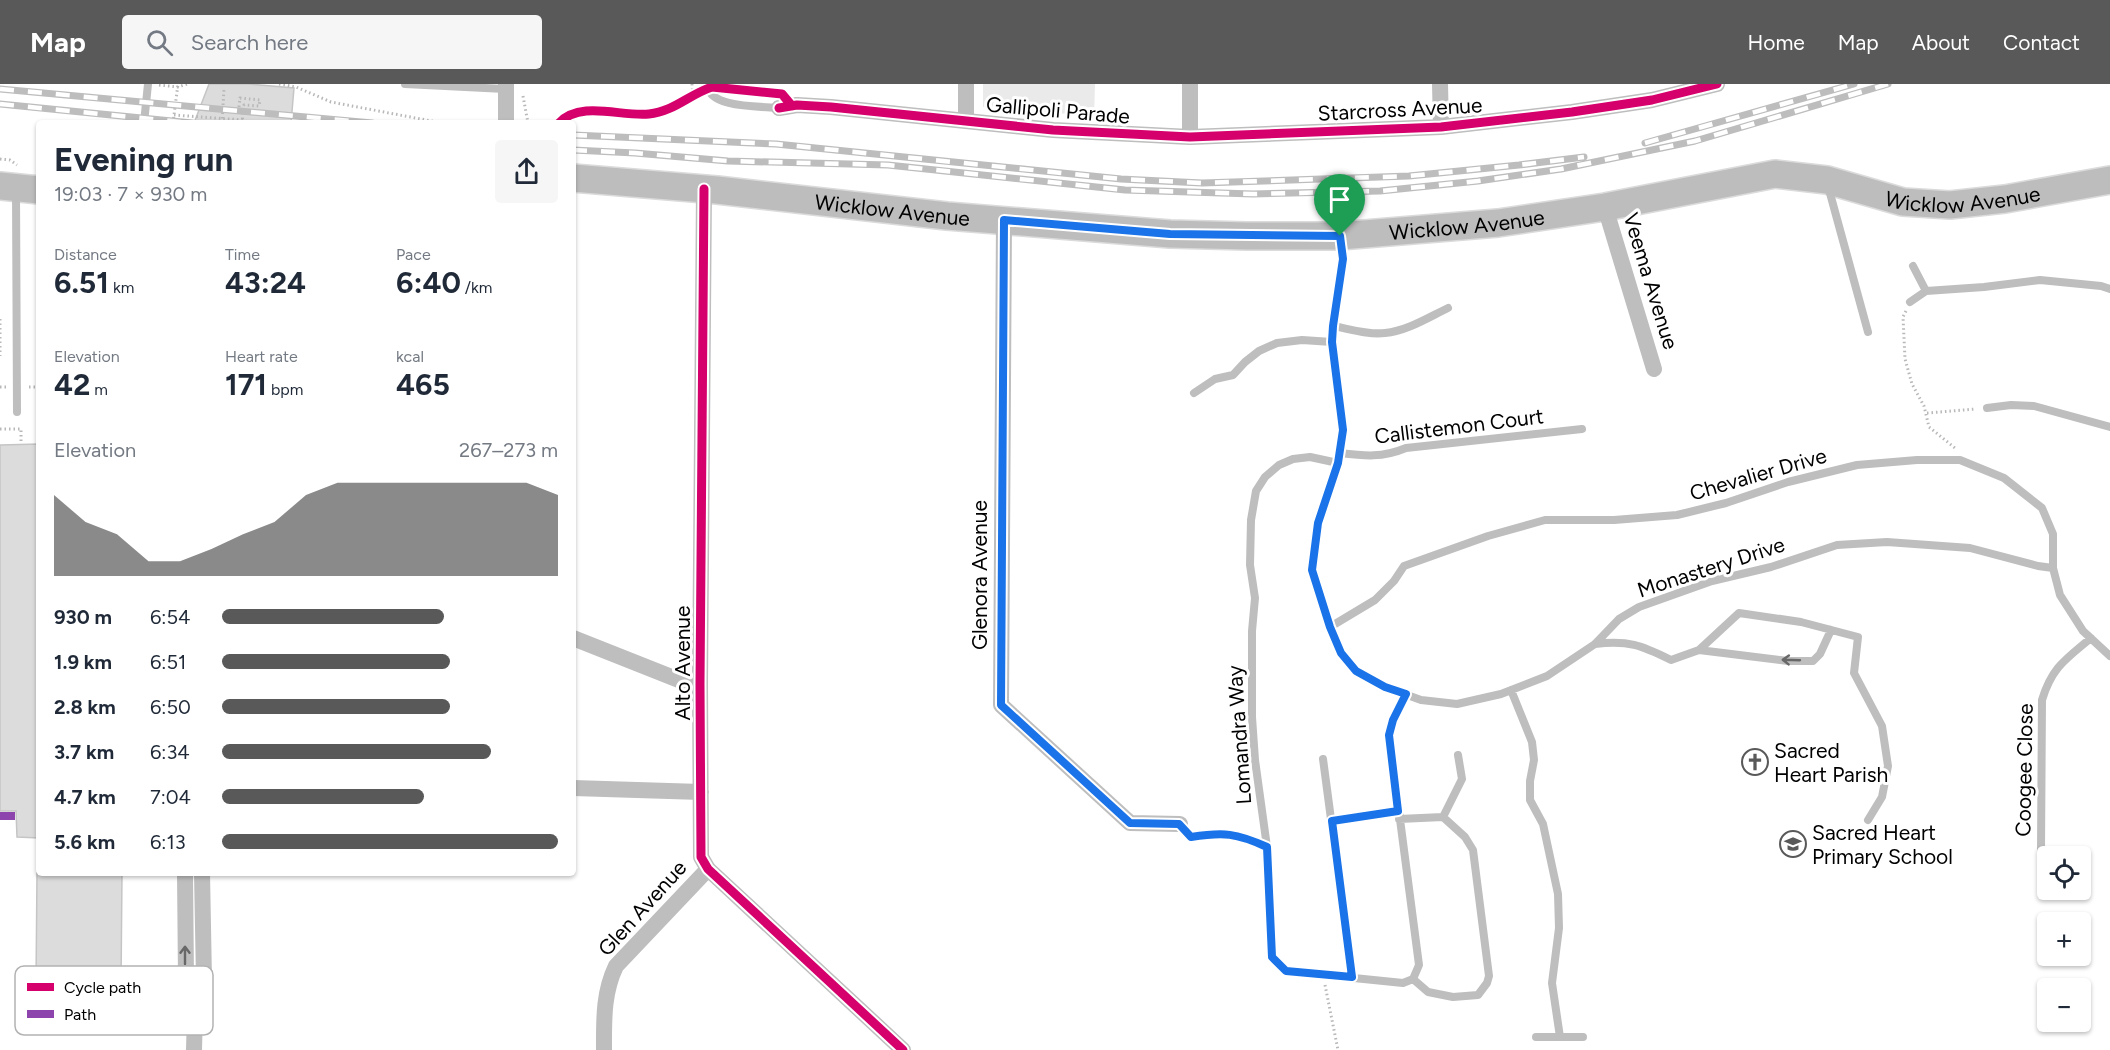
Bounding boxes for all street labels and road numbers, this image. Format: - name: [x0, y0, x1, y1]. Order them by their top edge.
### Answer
- street label: Gallipoli Parade: [985, 91, 1131, 129]
- street label: Starcross Avenue: [1317, 92, 1483, 126]
- street label: Wicklow Avenue: [1882, 180, 2042, 218]
- street label: Wicklow Avenue: [814, 189, 971, 230]
- street label: Wicklow Avenue: [1388, 204, 1546, 244]
- street label: Veema Avenue: [1618, 210, 1684, 352]
- street label: Callistemon Court: [1373, 403, 1545, 449]
- street label: Chevalier Drive: [1687, 443, 1829, 505]
- street label: Glenora Avenue: [967, 500, 992, 650]
- street label: Monastery Drive: [1634, 531, 1788, 603]
- street label: Alto Avenue: [670, 605, 695, 721]
- street label: Lomandra Way: [1222, 664, 1256, 806]
- street label: Coogee Close: [2010, 703, 2038, 837]
- street label: Glen Avenue: [593, 855, 691, 961]

